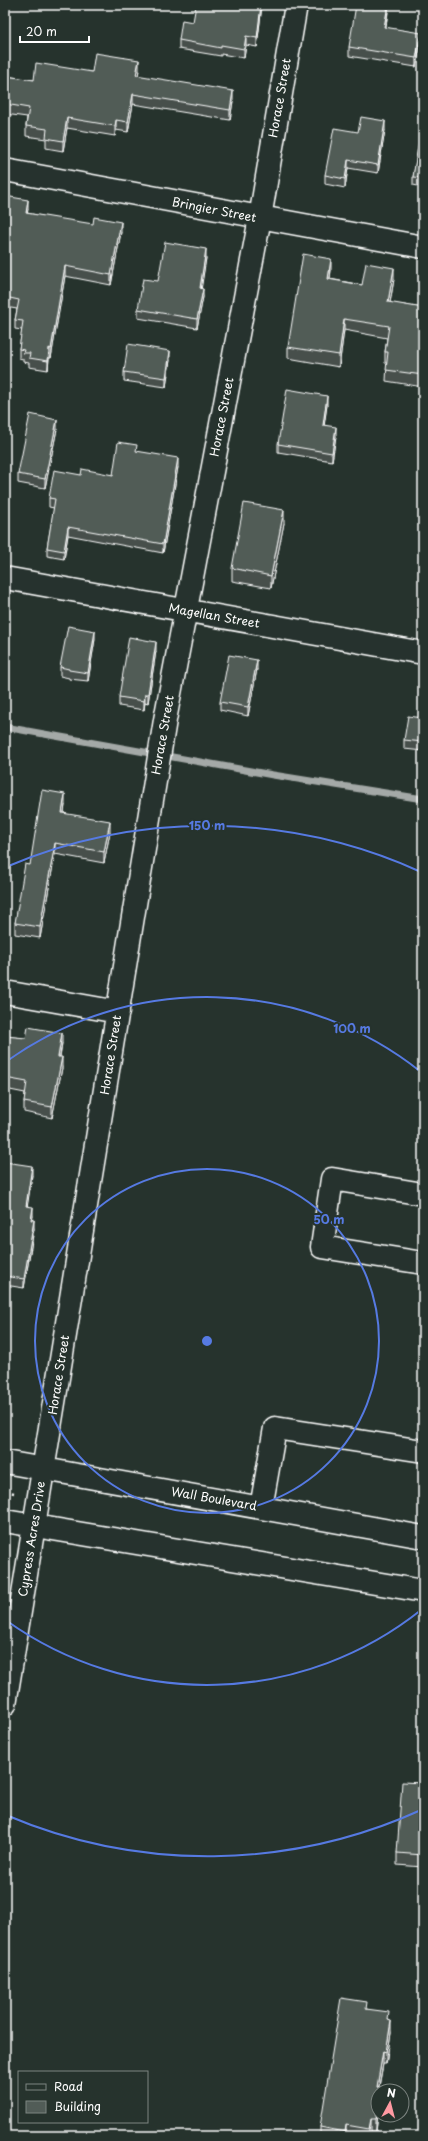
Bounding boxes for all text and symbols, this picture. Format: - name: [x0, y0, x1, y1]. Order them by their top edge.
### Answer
- scale bar: [20, 18, 89, 44]
- text: 20 m: [26, 22, 57, 40]
- street label: Horace Street: [263, 57, 295, 139]
- street label: Bringier Street: [170, 192, 258, 226]
- street label: Horace Street: [205, 376, 238, 458]
- street label: Magellan Street: [167, 598, 261, 632]
- street label: Horace Street: [146, 694, 178, 776]
- text: 150 m: [189, 816, 225, 834]
- street label: Horace Street: [95, 1014, 125, 1096]
- text: 100 m: [333, 1019, 371, 1037]
- text: 50 m: [313, 1210, 345, 1228]
- street label: Horace Street: [43, 1334, 73, 1416]
- centre of rings: [200, 1334, 214, 1348]
- street label: Cypress Acres Drive: [13, 1480, 49, 1598]
- street label: Wall Boulevard: [170, 1482, 259, 1515]
- legend: [18, 2071, 148, 2123]
- text: Road: [54, 2077, 83, 2095]
- north arrow: [370, 2083, 410, 2123]
- text: N: [386, 2084, 397, 2102]
- text: Building: [54, 2097, 101, 2115]

